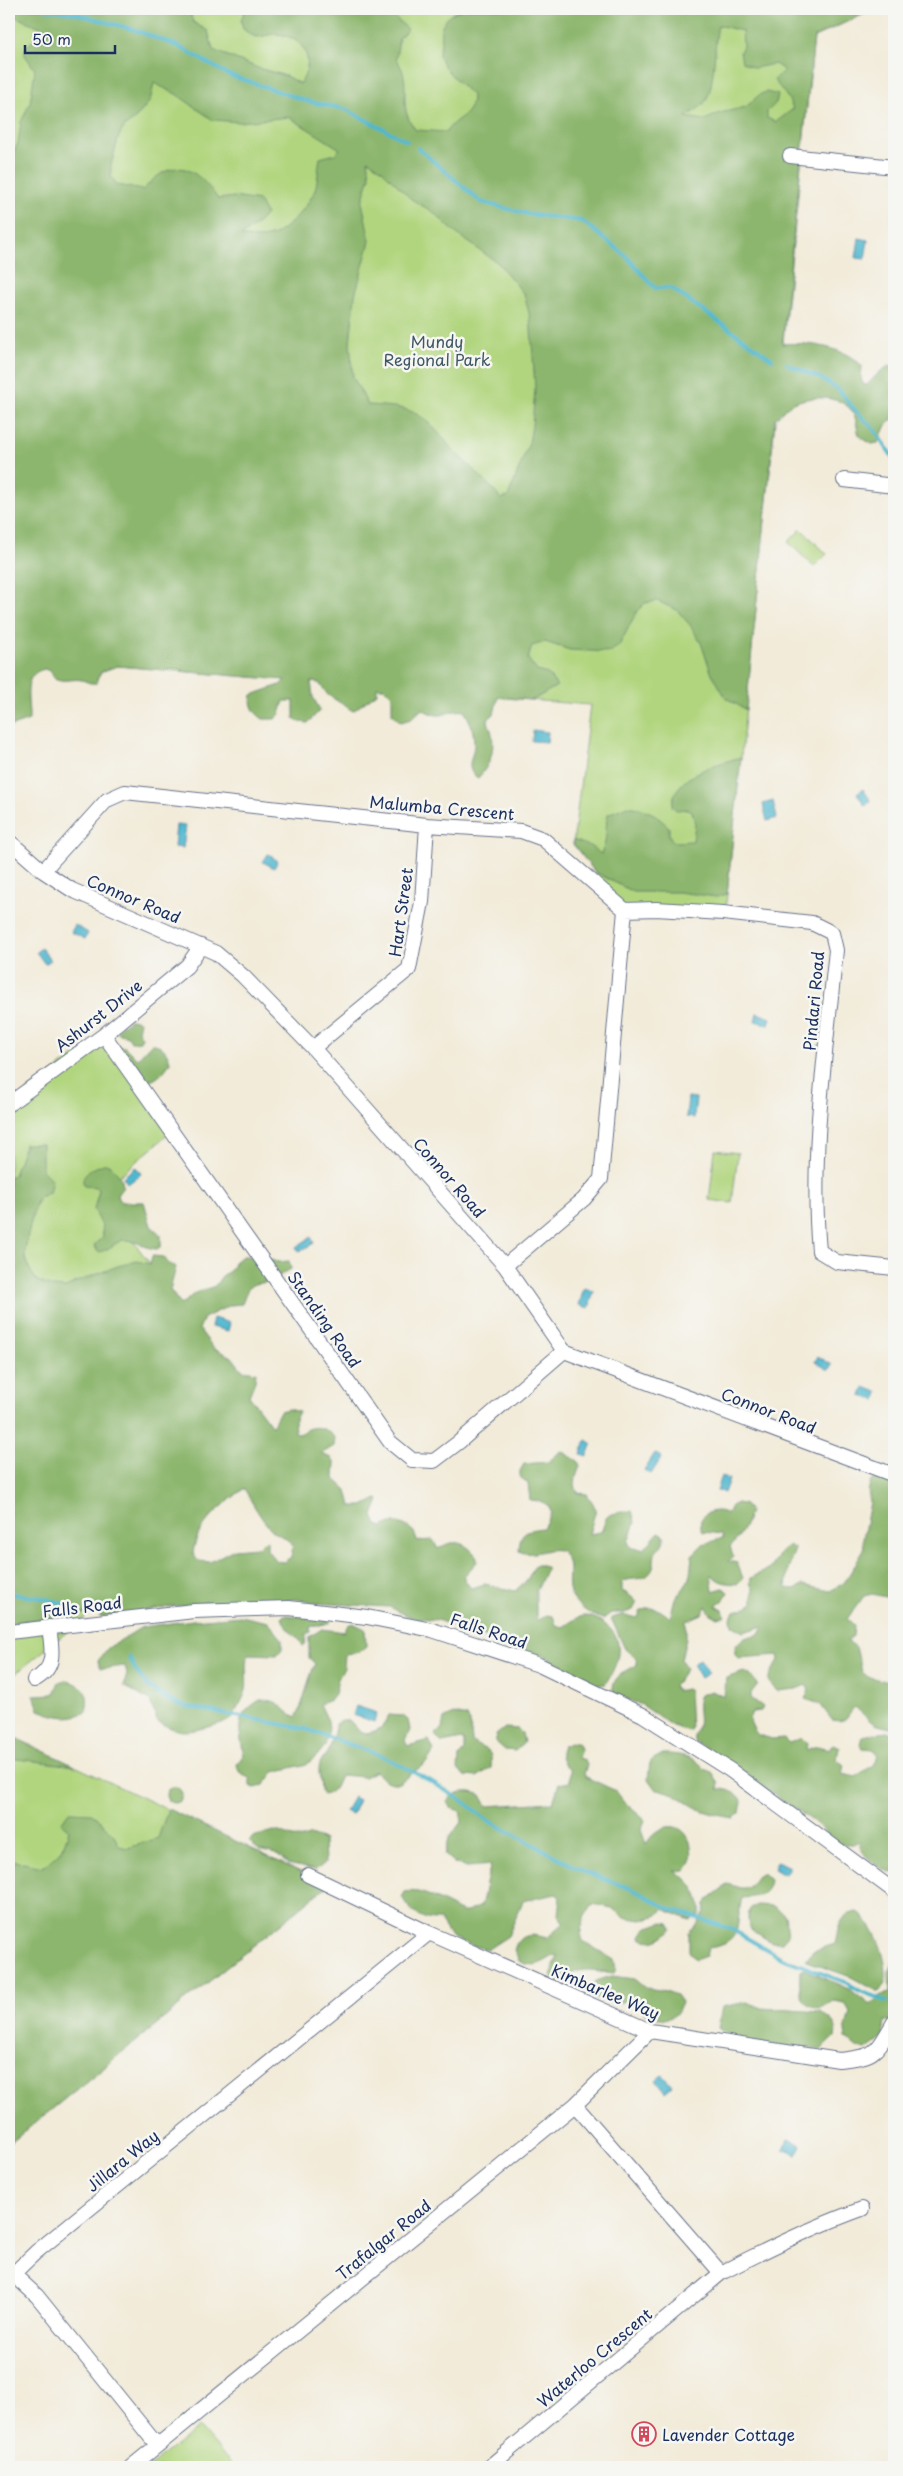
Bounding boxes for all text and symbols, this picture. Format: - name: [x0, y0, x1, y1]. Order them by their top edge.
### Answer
- scale bar: [25, 22, 115, 54]
- text: 50 m: [32, 27, 71, 50]
- park label: Mundy Regional Park: [384, 329, 491, 371]
- street label: Malumba Crescent: [369, 789, 516, 825]
- street label: Hart Street: [382, 865, 418, 958]
- street label: Connor Road: [83, 867, 185, 929]
- street label: Pindari Road: [797, 950, 829, 1052]
- street label: Ashurst Drive: [49, 973, 147, 1057]
- street label: Connor Road: [408, 1131, 492, 1223]
- street label: Standing Road: [283, 1266, 367, 1372]
- street label: Connor Road: [718, 1381, 820, 1439]
- street label: Falls Road: [41, 1589, 123, 1623]
- street label: Falls Road: [447, 1606, 531, 1654]
- street label: Kimbarlee Way: [548, 1957, 664, 2025]
- street label: Jillara Way: [81, 2123, 163, 2197]
- street label: Trafalgar Road: [330, 2193, 436, 2285]
- street label: Waterloo Crescent: [531, 2301, 657, 2412]
- building icon: Lavender Cottage: [631, 2421, 657, 2447]
- place label: Lavender Cottage: [662, 2422, 795, 2446]

